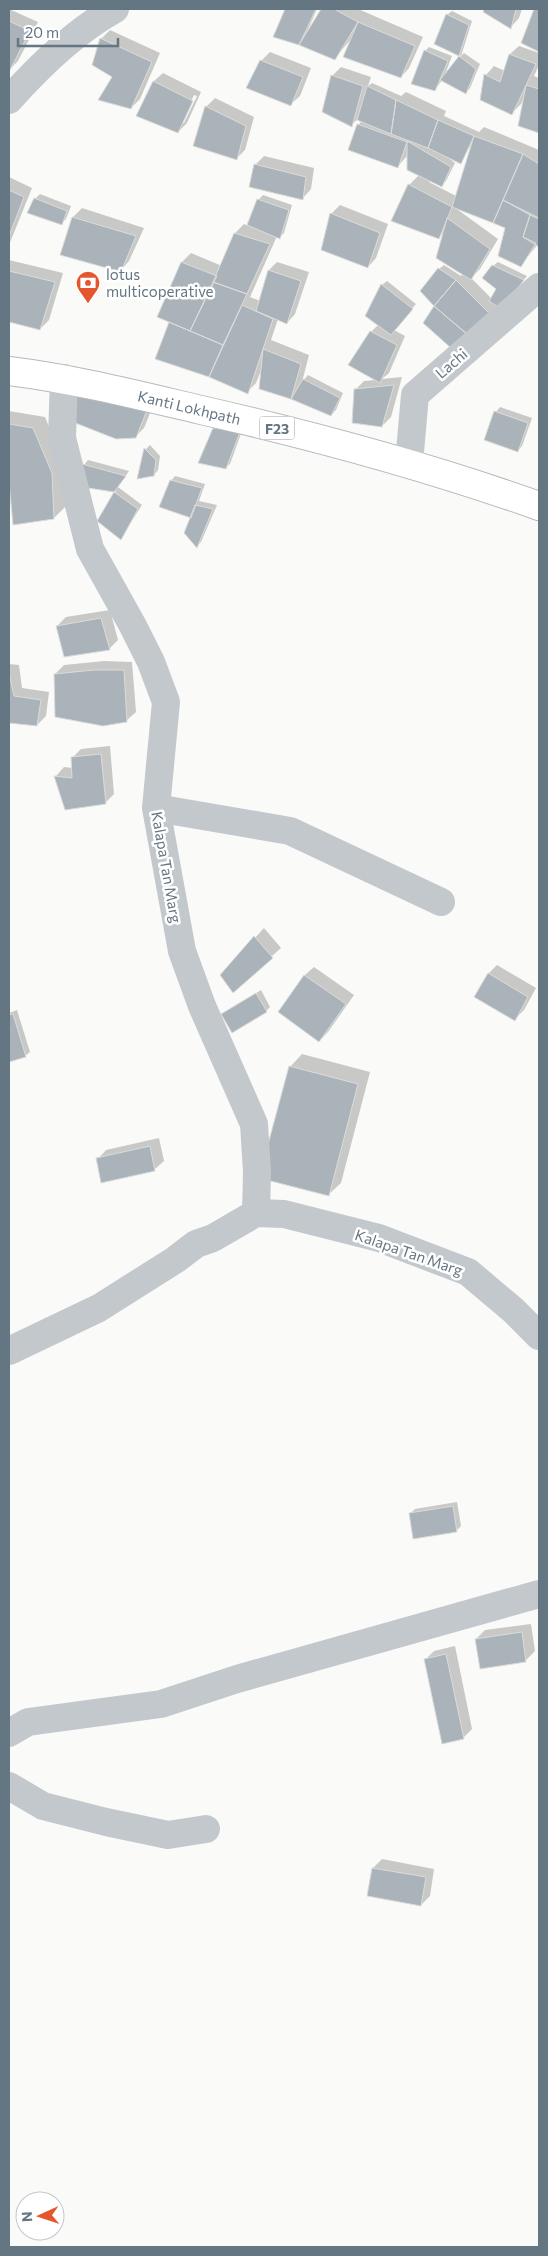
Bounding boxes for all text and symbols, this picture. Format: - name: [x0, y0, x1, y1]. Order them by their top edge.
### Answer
- scale bar: [18, 15, 118, 47]
- text: 20 m: [25, 23, 59, 41]
- place label: lotus multicoperative: [106, 265, 214, 300]
- bank icon: lotus multicoperative: [75, 270, 101, 304]
- street label: Lachi: [431, 344, 471, 382]
- street label: Kanti Lokhpath: [136, 386, 243, 428]
- road number: F23: [260, 416, 294, 439]
- street label: Kalapa Tan Marg: [148, 810, 186, 924]
- street label: Kalapa Tan Marg: [353, 1225, 465, 1279]
- north arrow: [15, 2191, 65, 2241]
- text: N: [18, 2211, 35, 2222]

